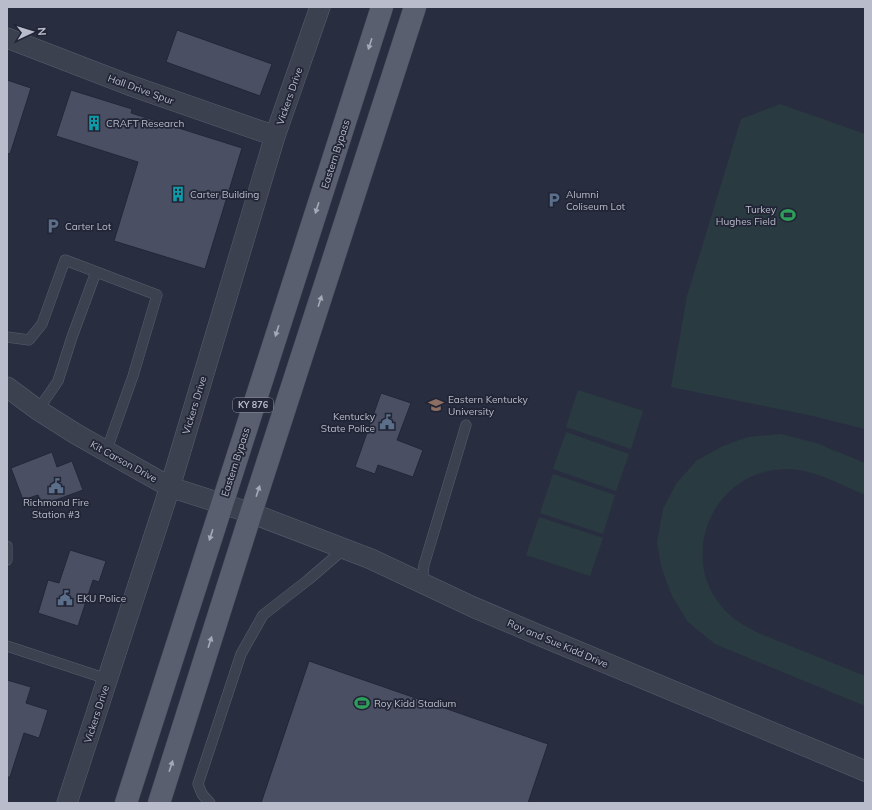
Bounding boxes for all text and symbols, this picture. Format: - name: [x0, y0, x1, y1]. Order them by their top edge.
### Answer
- north arrow: [12, 12, 52, 52]
- text: N: [35, 27, 49, 36]
- one-way arrow: [367, 38, 373, 50]
- street label: Vickers Drive: [274, 66, 305, 127]
- street label: Hall Drive Spur: [106, 71, 176, 108]
- building icon: CRAFT Research: [85, 114, 103, 132]
- place label: CRAFT Research: [106, 117, 184, 130]
- street label: Eastern Bypass: [318, 118, 353, 190]
- building icon: Carter Building: [169, 185, 187, 203]
- place label: Carter Building: [190, 188, 259, 201]
- place label: Alumni Coliseum Lot: [566, 188, 626, 213]
- parking icon: Alumni Coliseum Lot: [545, 191, 563, 209]
- one-way arrow: [314, 202, 320, 214]
- place label: Turkey Hughes Field: [716, 203, 777, 228]
- sports icon: Turkey Hughes Field: [779, 206, 797, 224]
- parking icon: Carter Lot: [44, 217, 62, 235]
- place label: Carter Lot: [65, 220, 112, 233]
- one-way arrow: [317, 295, 323, 307]
- one-way arrow: [274, 326, 280, 338]
- street label: Vickers Drive: [179, 375, 209, 436]
- place label: Eastern Kentucky University: [448, 393, 528, 418]
- school or university icon: Eastern Kentucky University: [427, 396, 445, 414]
- road number: KY 876: [233, 398, 273, 412]
- place label: Kentucky State Police: [321, 410, 376, 435]
- public building icon: Kentucky State Police: [378, 413, 396, 431]
- street label: Eastern Bypass: [218, 426, 253, 498]
- street label: Kit Carson Drive: [88, 438, 159, 485]
- public building icon: Richmond Fire Station #3: [47, 477, 65, 495]
- one-way arrow: [256, 485, 262, 497]
- place label: Richmond Fire Station #3: [23, 496, 89, 521]
- one-way arrow: [208, 529, 214, 541]
- public building icon: EKU Police: [56, 589, 74, 607]
- place label: EKU Police: [77, 592, 126, 605]
- street label: Roy and Sue Kidd Drive: [505, 616, 610, 671]
- one-way arrow: [207, 636, 213, 648]
- street label: Vickers Drive: [81, 684, 112, 745]
- sports icon: Roy Kidd Stadium: [353, 694, 371, 712]
- place label: Roy Kidd Stadium: [374, 697, 457, 710]
- one-way arrow: [168, 760, 174, 772]

